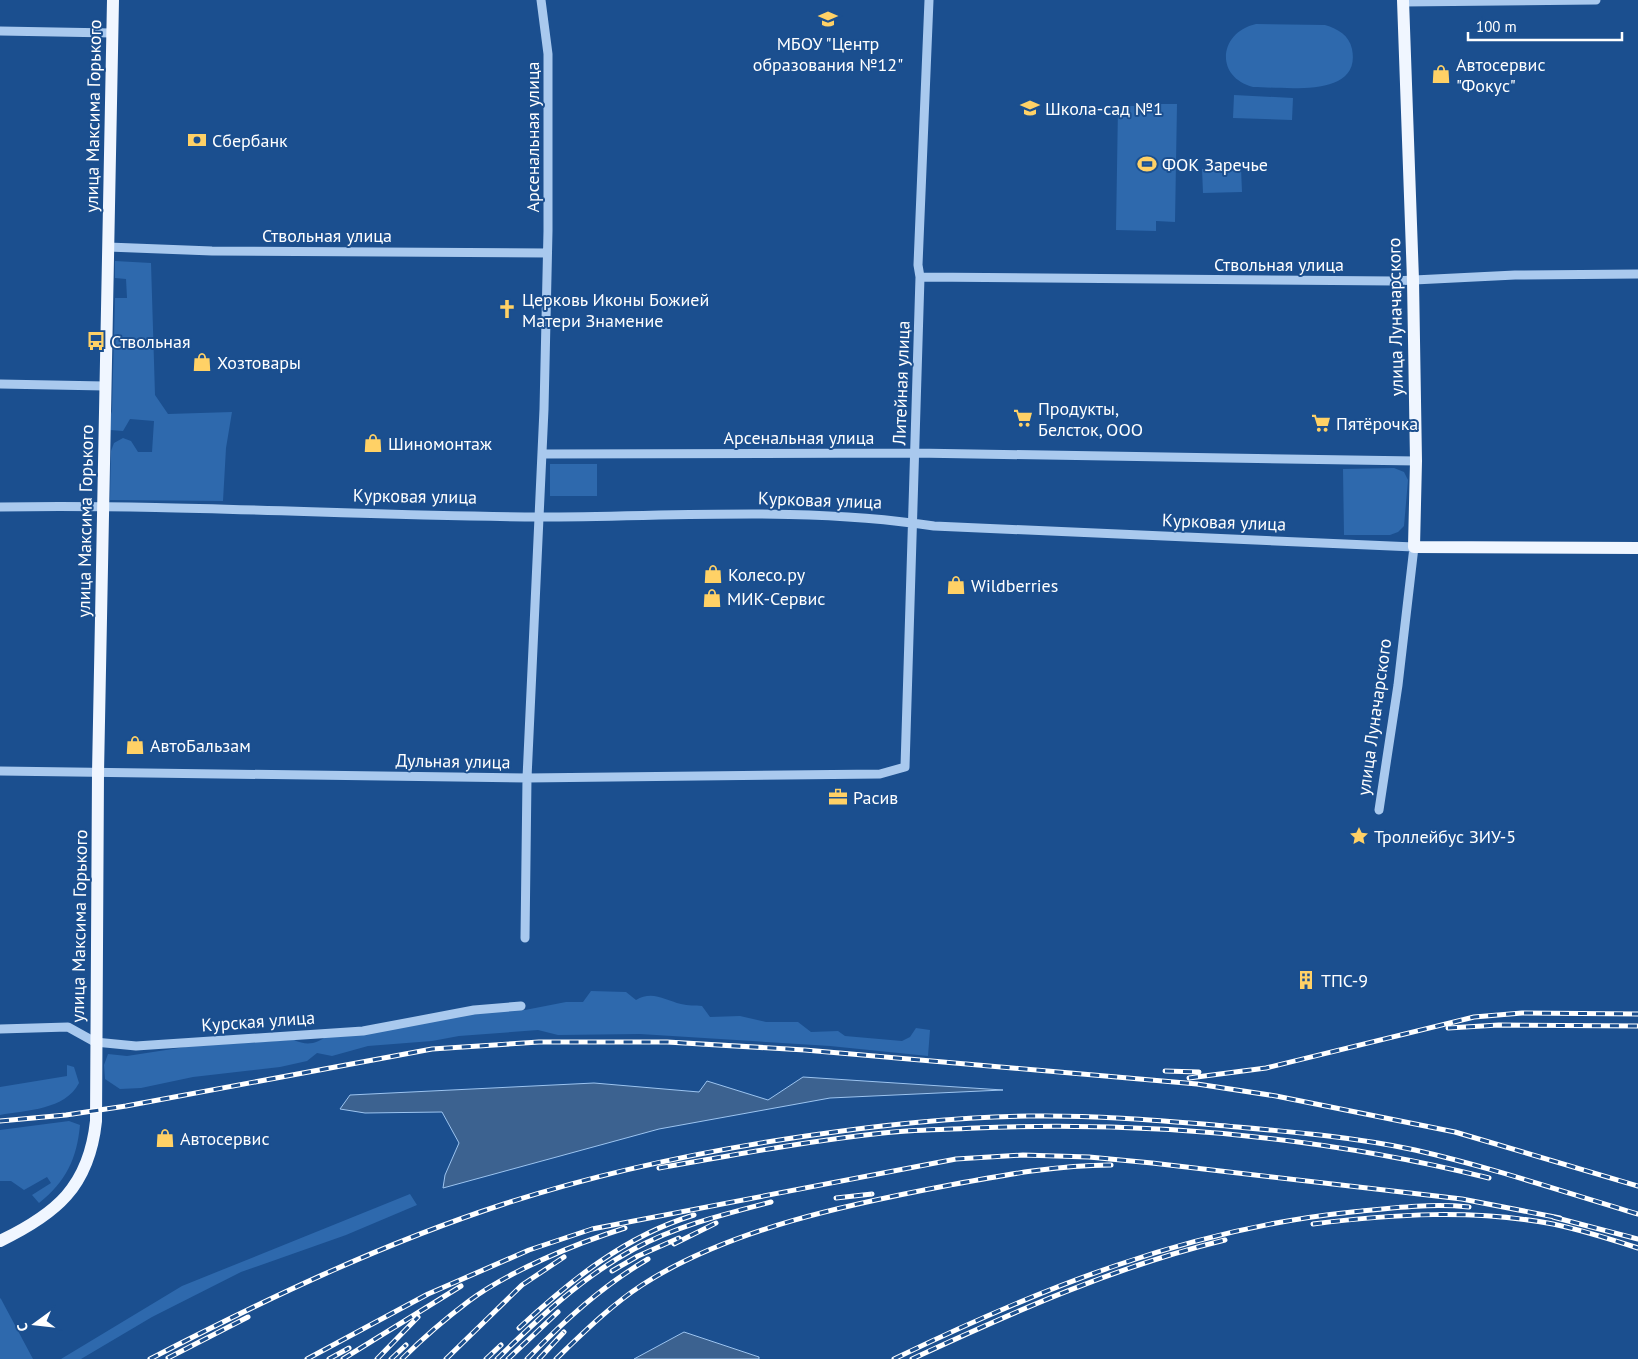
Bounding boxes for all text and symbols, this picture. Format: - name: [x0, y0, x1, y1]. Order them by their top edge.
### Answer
- school or university icon: МБОУ "Центр образования №12": [817, 8, 839, 30]
- scale bar: [1468, 10, 1622, 42]
- text: 100 m: [1476, 17, 1517, 36]
- street label: улица Максима Горького: [80, 19, 106, 213]
- place label: МБОУ "Центр образования №12": [753, 32, 903, 76]
- place label: Автосервис "Фокус": [1456, 53, 1546, 97]
- street label: Арсенальная улица: [521, 62, 544, 212]
- shop icon: Автосервис "Фокус": [1430, 63, 1452, 85]
- school or university icon: Школа-сад №1: [1019, 97, 1041, 119]
- place label: Школа-сад №1: [1045, 97, 1163, 120]
- bank icon: Сбербанк: [186, 129, 208, 151]
- place label: Сбербанк: [212, 129, 288, 152]
- sports icon: ФОК Заречье: [1136, 153, 1158, 175]
- place label: ФОК Заречье: [1162, 153, 1268, 176]
- street label: Ствольная улица: [262, 224, 392, 247]
- street label: улица Луначарского: [1382, 238, 1408, 396]
- street label: Ствольная улица: [1214, 253, 1344, 276]
- place label: Церковь Иконы Божией Матери Знамение: [522, 288, 709, 332]
- church icon: Церковь Иконы Божией Матери Знамение: [496, 298, 518, 320]
- street label: Литейная улица: [887, 320, 915, 447]
- bus stop icon: Ствольная: [85, 330, 107, 352]
- place label: Ствольная: [111, 330, 190, 353]
- shop icon: Хозтовары: [191, 351, 213, 373]
- place label: Хозтовары: [217, 351, 301, 374]
- place label: Продукты, Белсток, ООО: [1038, 397, 1143, 441]
- supermarket icon: Продукты, Белсток, ООО: [1012, 407, 1034, 429]
- supermarket icon: Пятёрочка: [1310, 412, 1332, 434]
- place label: Пятёрочка: [1336, 412, 1418, 435]
- street label: улица Максима Горького: [72, 424, 98, 618]
- street label: Арсенальная улица: [724, 426, 874, 449]
- shop icon: Шиномонтаж: [362, 432, 384, 454]
- place label: Шиномонтаж: [388, 432, 492, 455]
- street label: Курковая улица: [353, 483, 477, 509]
- street label: Курковая улица: [758, 486, 882, 514]
- street label: Курковая улица: [1162, 508, 1286, 536]
- shop icon: Колесо.ру: [702, 563, 724, 585]
- place label: Колесо.ру: [728, 563, 806, 586]
- shop icon: Wildberries: [945, 574, 967, 596]
- place label: Wildberries: [971, 574, 1058, 597]
- shop icon: МИК-Сервис: [701, 587, 723, 609]
- place label: МИК-Сервис: [727, 587, 825, 610]
- street label: улица Луначарского: [1352, 637, 1396, 797]
- shop icon: АвтоБальзам: [124, 734, 146, 756]
- place label: АвтоБальзам: [150, 734, 251, 757]
- street label: Дульная улица: [395, 748, 511, 774]
- office icon: Расив: [827, 786, 849, 808]
- place label: Расив: [853, 786, 898, 809]
- place icon: Троллейбус ЗИУ-5: [1348, 825, 1370, 847]
- place label: Троллейбус ЗИУ-5: [1374, 825, 1516, 848]
- street label: улица Максима Горького: [66, 829, 92, 1023]
- building icon: ТПС-9: [1295, 969, 1317, 991]
- place label: ТПС-9: [1321, 969, 1368, 992]
- street label: Курская улица: [200, 1006, 316, 1036]
- shop icon: Автосервис: [154, 1127, 176, 1149]
- place label: Автосервис: [180, 1127, 270, 1150]
- north arrow: [10, 1299, 60, 1349]
- text: С: [13, 1321, 32, 1333]

